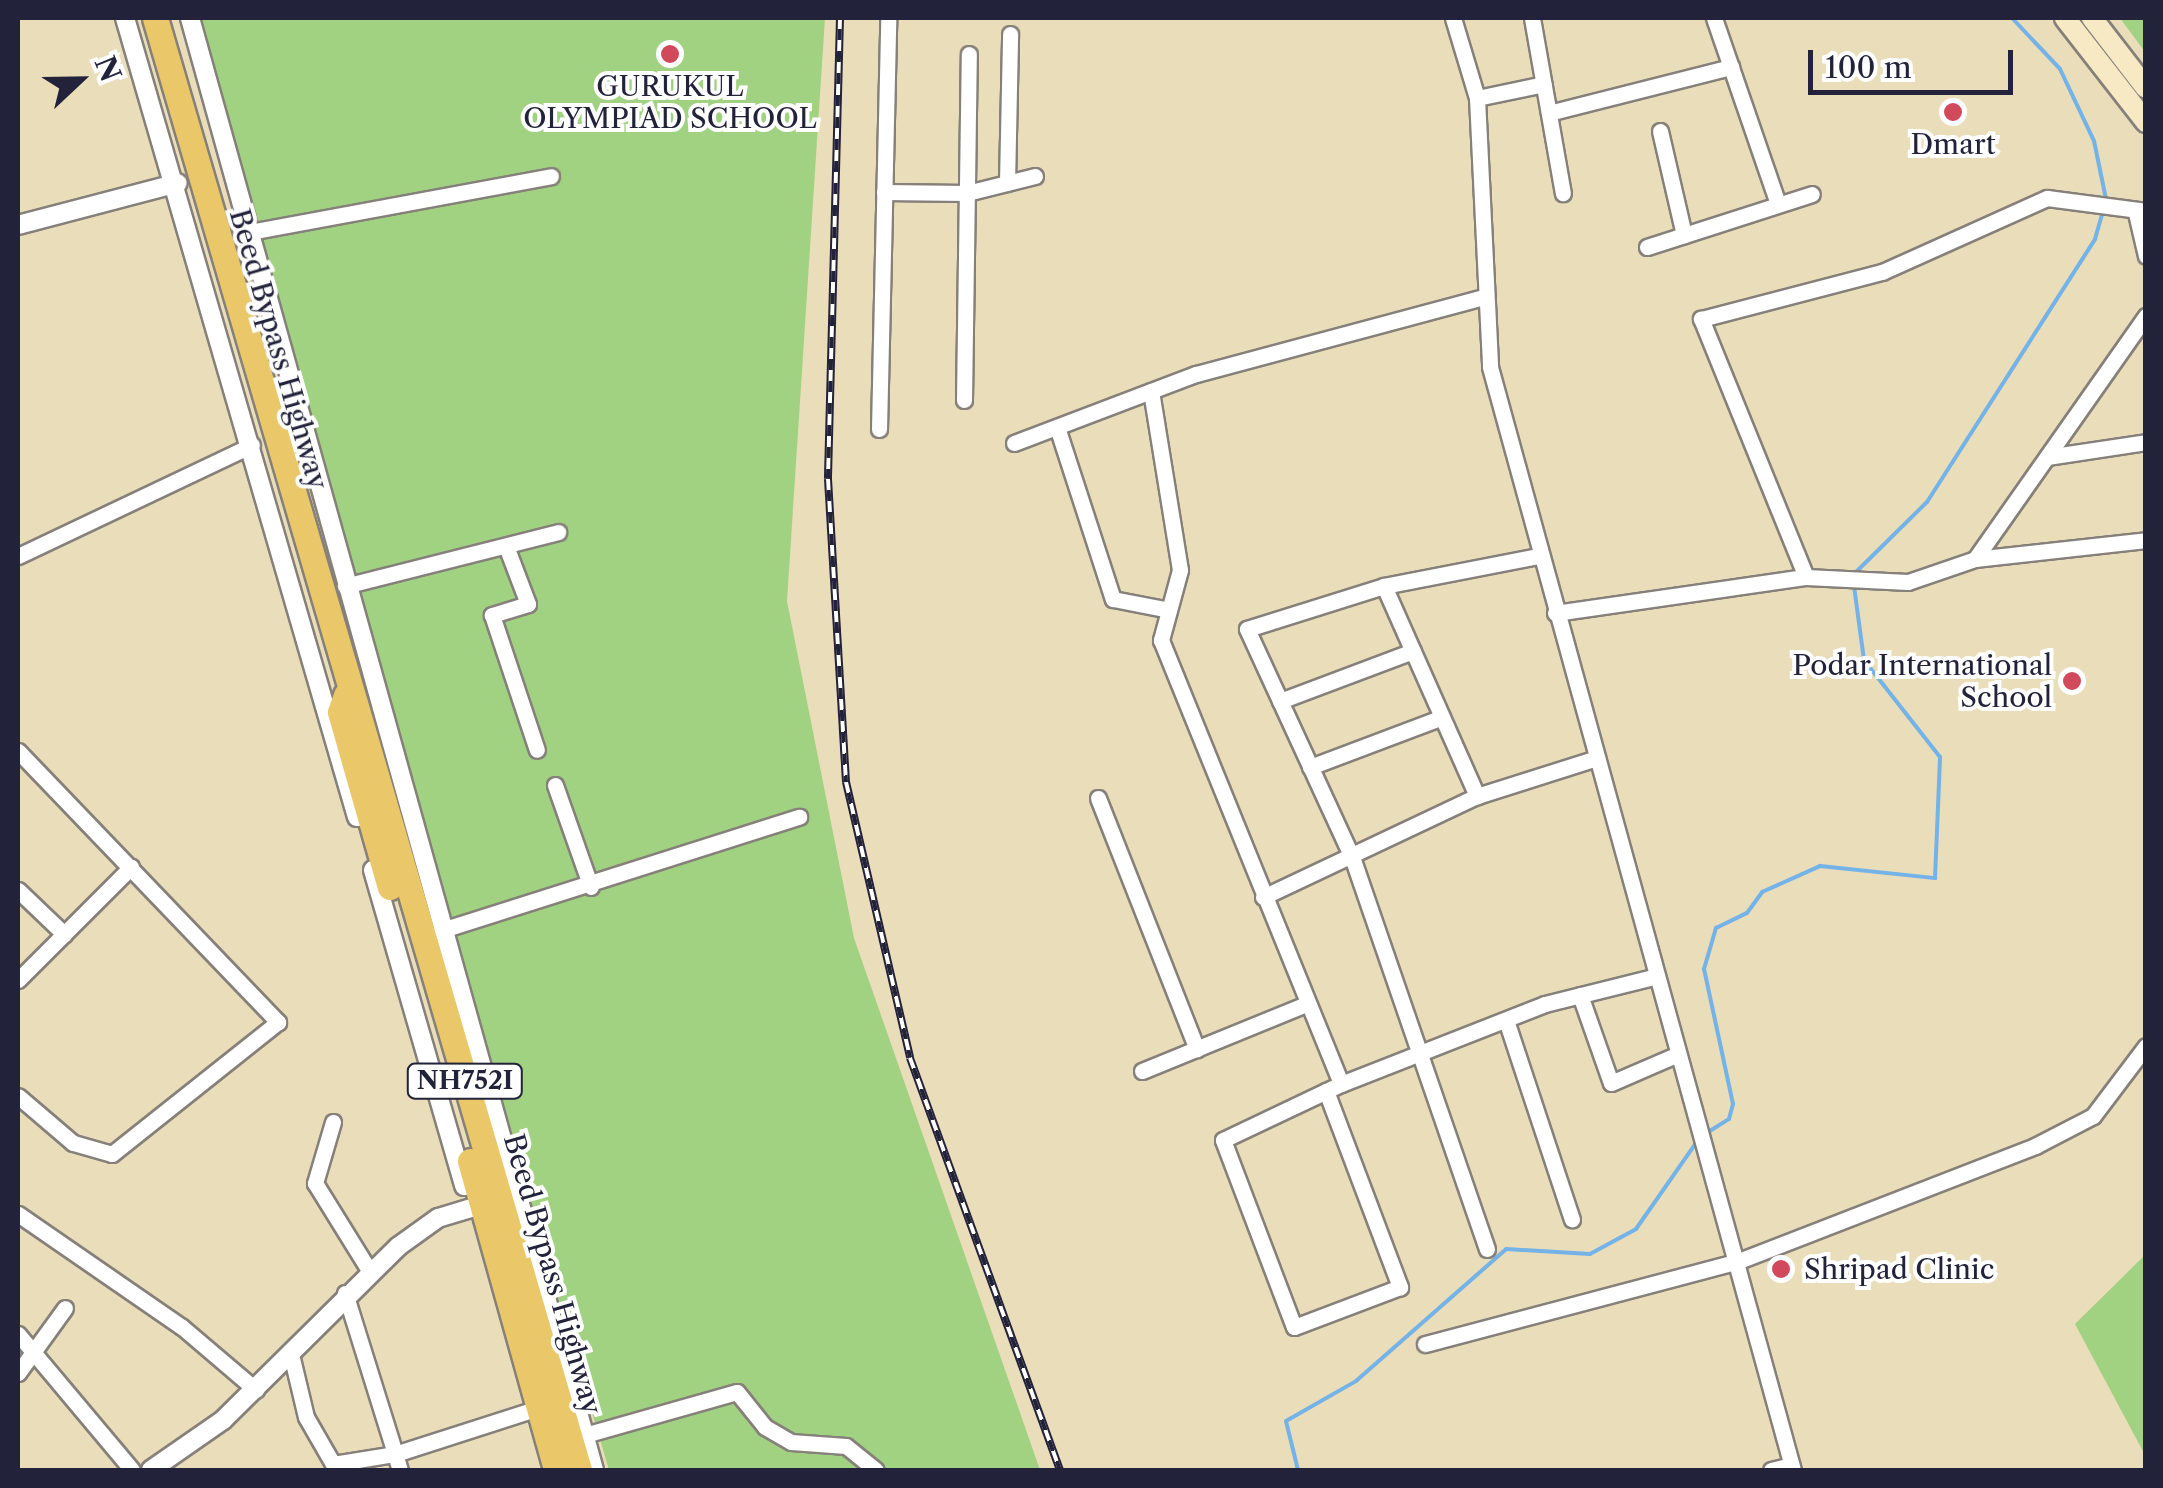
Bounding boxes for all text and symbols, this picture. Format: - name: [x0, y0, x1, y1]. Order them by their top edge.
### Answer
- north arrow: [30, 30, 130, 130]
- scale bar: [1813, 30, 2018, 92]
- marker: GURUKUL OLYMPIAD SCHOOL: [659, 43, 681, 65]
- text: 100 m: [1825, 49, 1912, 86]
- text: N: [87, 51, 128, 86]
- place label: GURUKUL OLYMPIAD SCHOOL: [523, 69, 817, 135]
- marker: Dmart: [1942, 101, 1964, 123]
- place label: Dmart: [1910, 127, 1996, 161]
- street label: Beed Bypass Highway: [223, 205, 335, 493]
- place label: Podar International School: [1792, 648, 2052, 714]
- marker: Podar International School: [2061, 670, 2083, 692]
- road number: NH752I: [405, 1061, 525, 1101]
- street label: Beed Bypass Highway: [497, 1130, 609, 1418]
- place label: Shripad Clinic: [1804, 1252, 1994, 1286]
- marker: Shripad Clinic: [1768, 1256, 1794, 1282]

